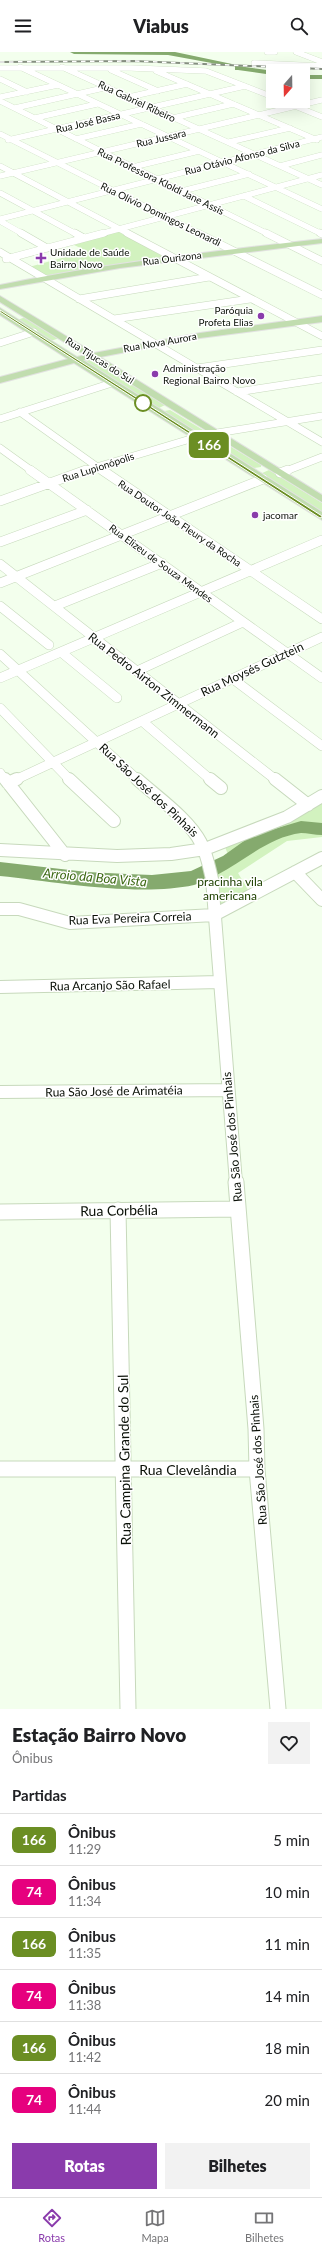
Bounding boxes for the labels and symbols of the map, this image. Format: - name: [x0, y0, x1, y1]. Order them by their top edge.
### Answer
- north arrow: [266, 64, 310, 108]
- street label: Rua Gabriel Ribeiro: [96, 78, 178, 124]
- street label: Rua José Bassa: [55, 109, 121, 135]
- street label: Rua Jussara: [135, 126, 187, 150]
- street label: Rua Otávio Afonso da Silva: [183, 137, 301, 177]
- street label: Rua Professora Kloldi Jane Assis: [96, 145, 226, 217]
- street label: Rua Olívio Domingos Leonardi: [99, 180, 223, 248]
- place label: Unidade de Saúde Bairro Novo: [50, 246, 129, 270]
- street label: Rua Ourizona: [142, 248, 202, 268]
- marker: Unidade de Saúde Bairro Novo: [35, 252, 47, 264]
- place label: Paróquia Profeta Elias: [199, 304, 253, 328]
- marker: Paróquia Profeta Elias: [256, 311, 266, 321]
- street label: Rua Nova Aurora: [122, 330, 198, 354]
- street label: Rua Tijucas do Sul: [63, 334, 137, 386]
- place label: Administração Regional Bairro Novo: [163, 362, 256, 386]
- marker: Administração Regional Bairro Novo: [150, 369, 160, 379]
- unlabelled marker: [134, 394, 152, 412]
- line badge: 166: [186, 432, 232, 458]
- street label: Rua Lupionópolis: [61, 450, 135, 484]
- street label: Rua Doutor João Fleury da Rocha: [116, 477, 244, 569]
- place label: jacomar: [262, 509, 298, 521]
- marker: jacomar: [250, 510, 260, 520]
- street label: Rua Elizeu de Souza Mendes: [107, 521, 215, 605]
- street label: Rua Pedro Airton Zimmermann: [85, 629, 223, 741]
- street label: Rua Moysés Gutztein: [198, 639, 306, 699]
- street label: Rua São José dos Pinhais: [96, 740, 202, 840]
- water label: Arroio da Boa Vista: [41, 864, 148, 890]
- park label: pracinha vila americana: [197, 874, 263, 903]
- street label: Rua Eva Pereira Correia: [68, 908, 192, 928]
- street label: Rua Arcanjo São Rafael: [49, 976, 171, 994]
- street label: Rua São José dos Pinhais: [219, 1071, 245, 1203]
- street label: Rua São José de Arimatéia: [45, 1082, 183, 1100]
- street label: Rua Corbélia: [80, 1201, 158, 1219]
- street label: Rua Campina Grande do Sul: [114, 1374, 134, 1546]
- street label: Rua São José dos Pinhais: [246, 1394, 270, 1526]
- street label: Rua Clevelândia: [139, 1461, 237, 1478]

